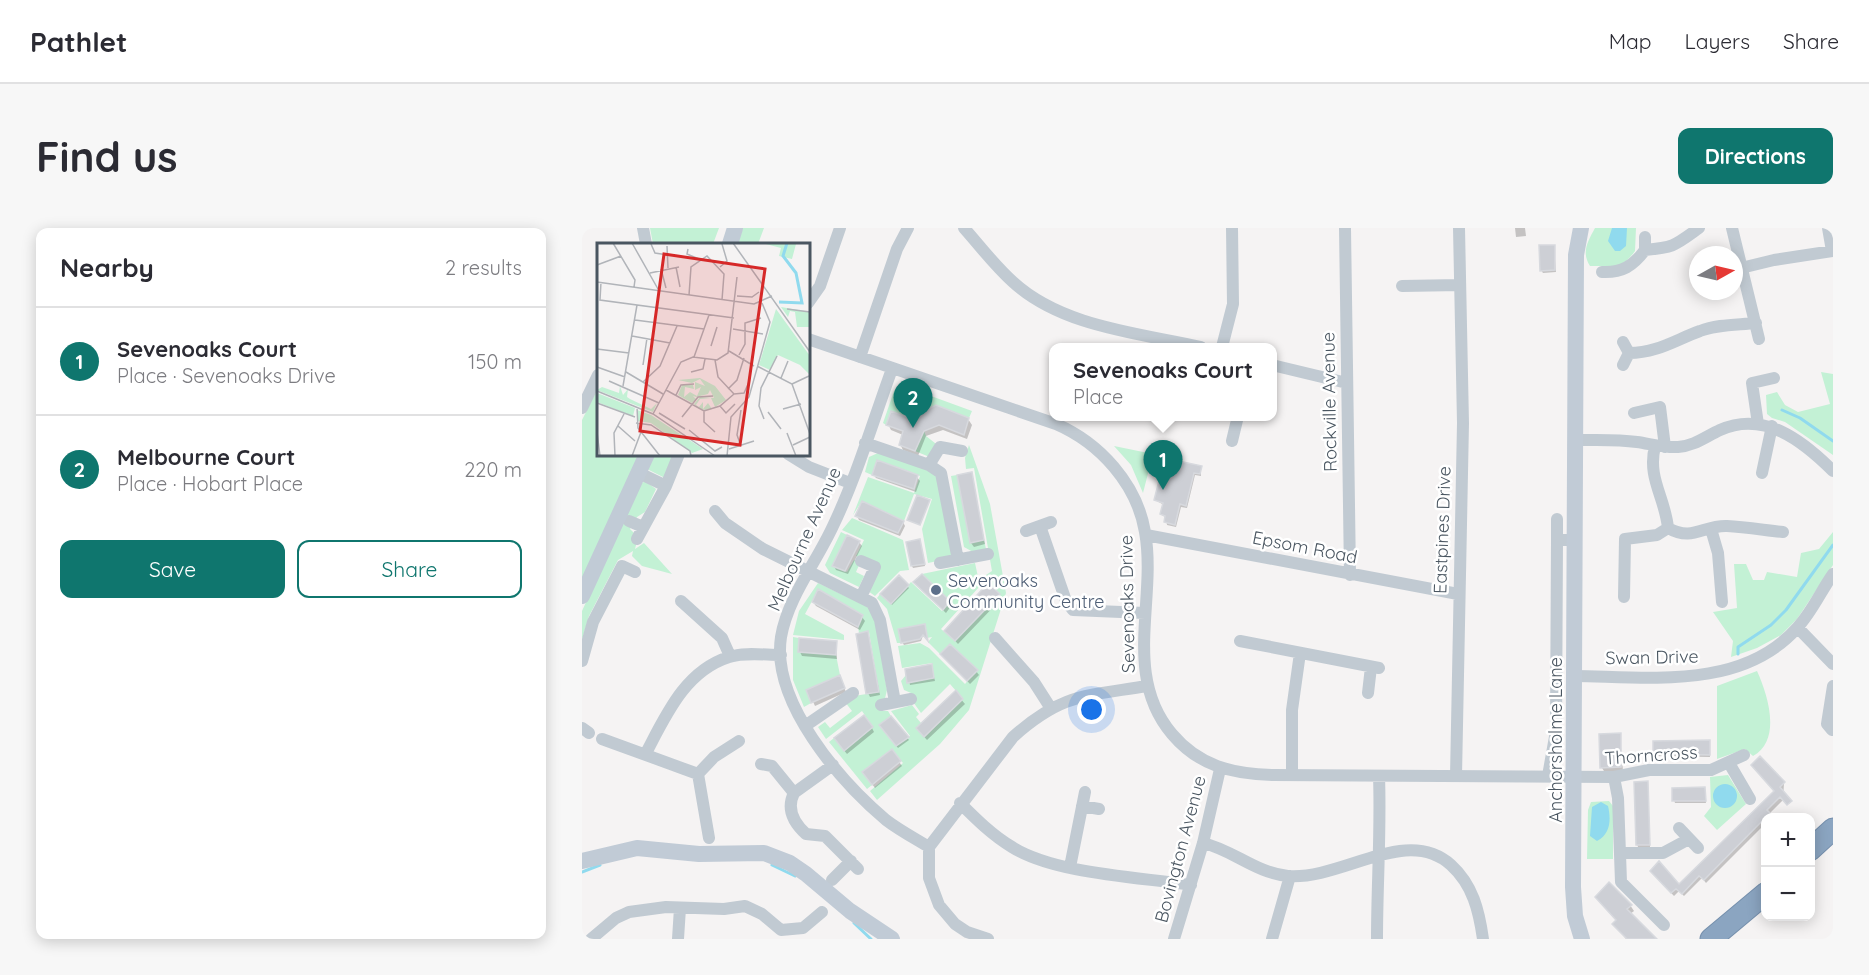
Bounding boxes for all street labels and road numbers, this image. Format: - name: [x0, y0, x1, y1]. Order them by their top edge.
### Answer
- street label: Rockville Avenue: [1316, 332, 1342, 472]
- street label: Melbourne Avenue: [762, 463, 846, 615]
- street label: Eastpines Drive: [1428, 466, 1456, 594]
- street label: Epsom Road: [1251, 526, 1359, 568]
- street label: Sevenoaks Drive: [1114, 535, 1140, 673]
- street label: Swan Drive: [1605, 645, 1699, 669]
- street label: Anchorsholme Lane: [1544, 657, 1567, 823]
- street label: Thorncross: [1604, 740, 1698, 770]
- street label: Bovington Avenue: [1149, 773, 1211, 925]

